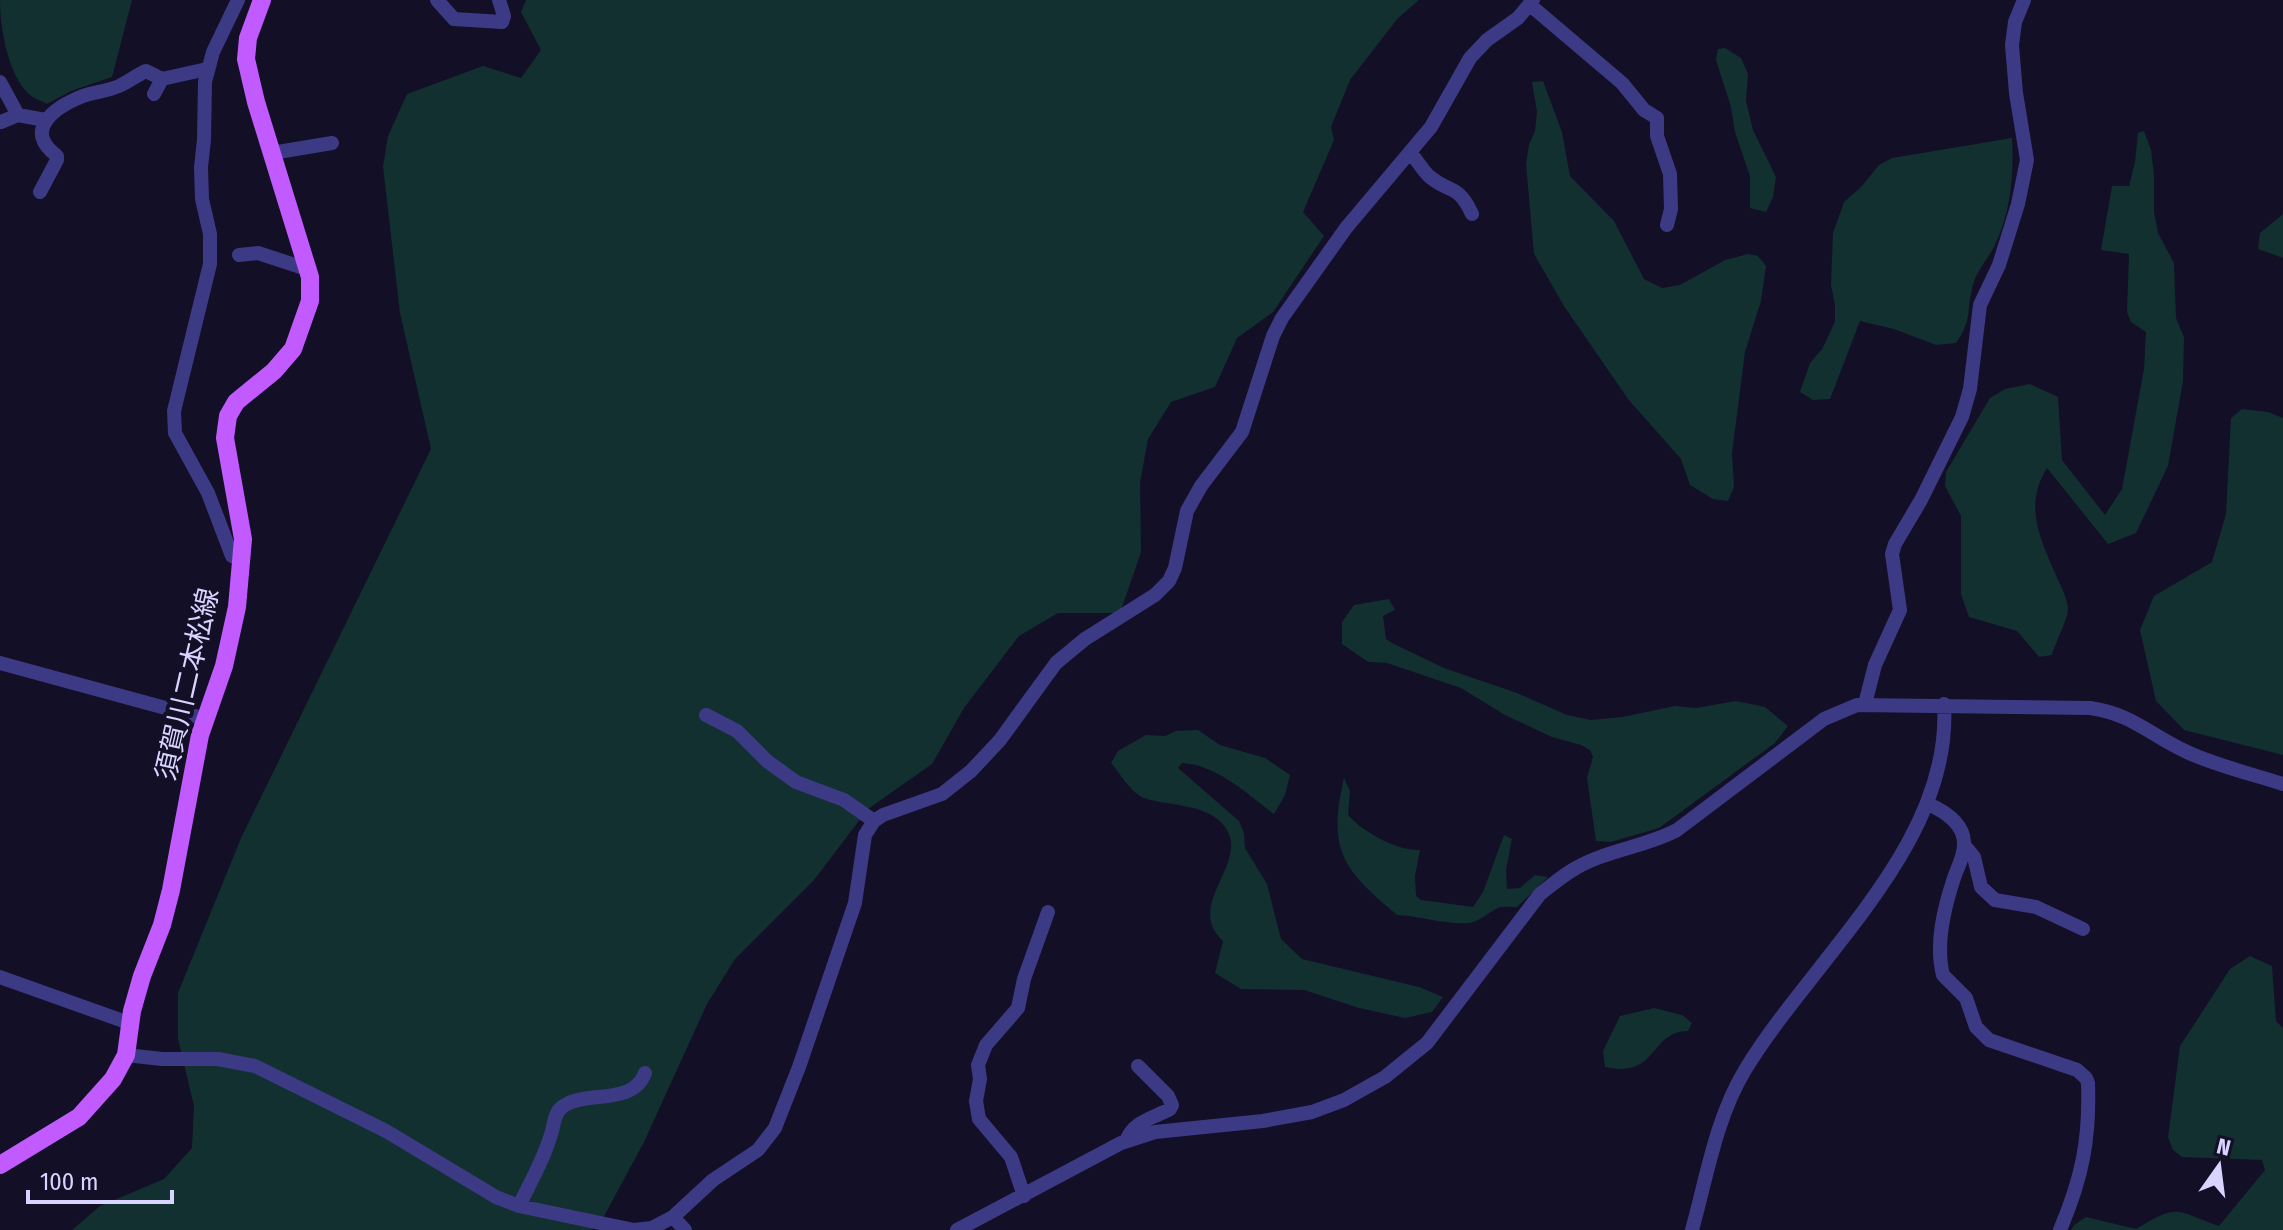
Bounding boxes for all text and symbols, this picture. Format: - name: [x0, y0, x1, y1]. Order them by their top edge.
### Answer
- street label: 須賀川二本松線: [149, 585, 225, 783]
- north arrow: [2179, 1126, 2259, 1206]
- text: N: [2214, 1132, 2233, 1162]
- scale bar: [28, 1154, 172, 1204]
- text: 100 m: [40, 1168, 98, 1196]

